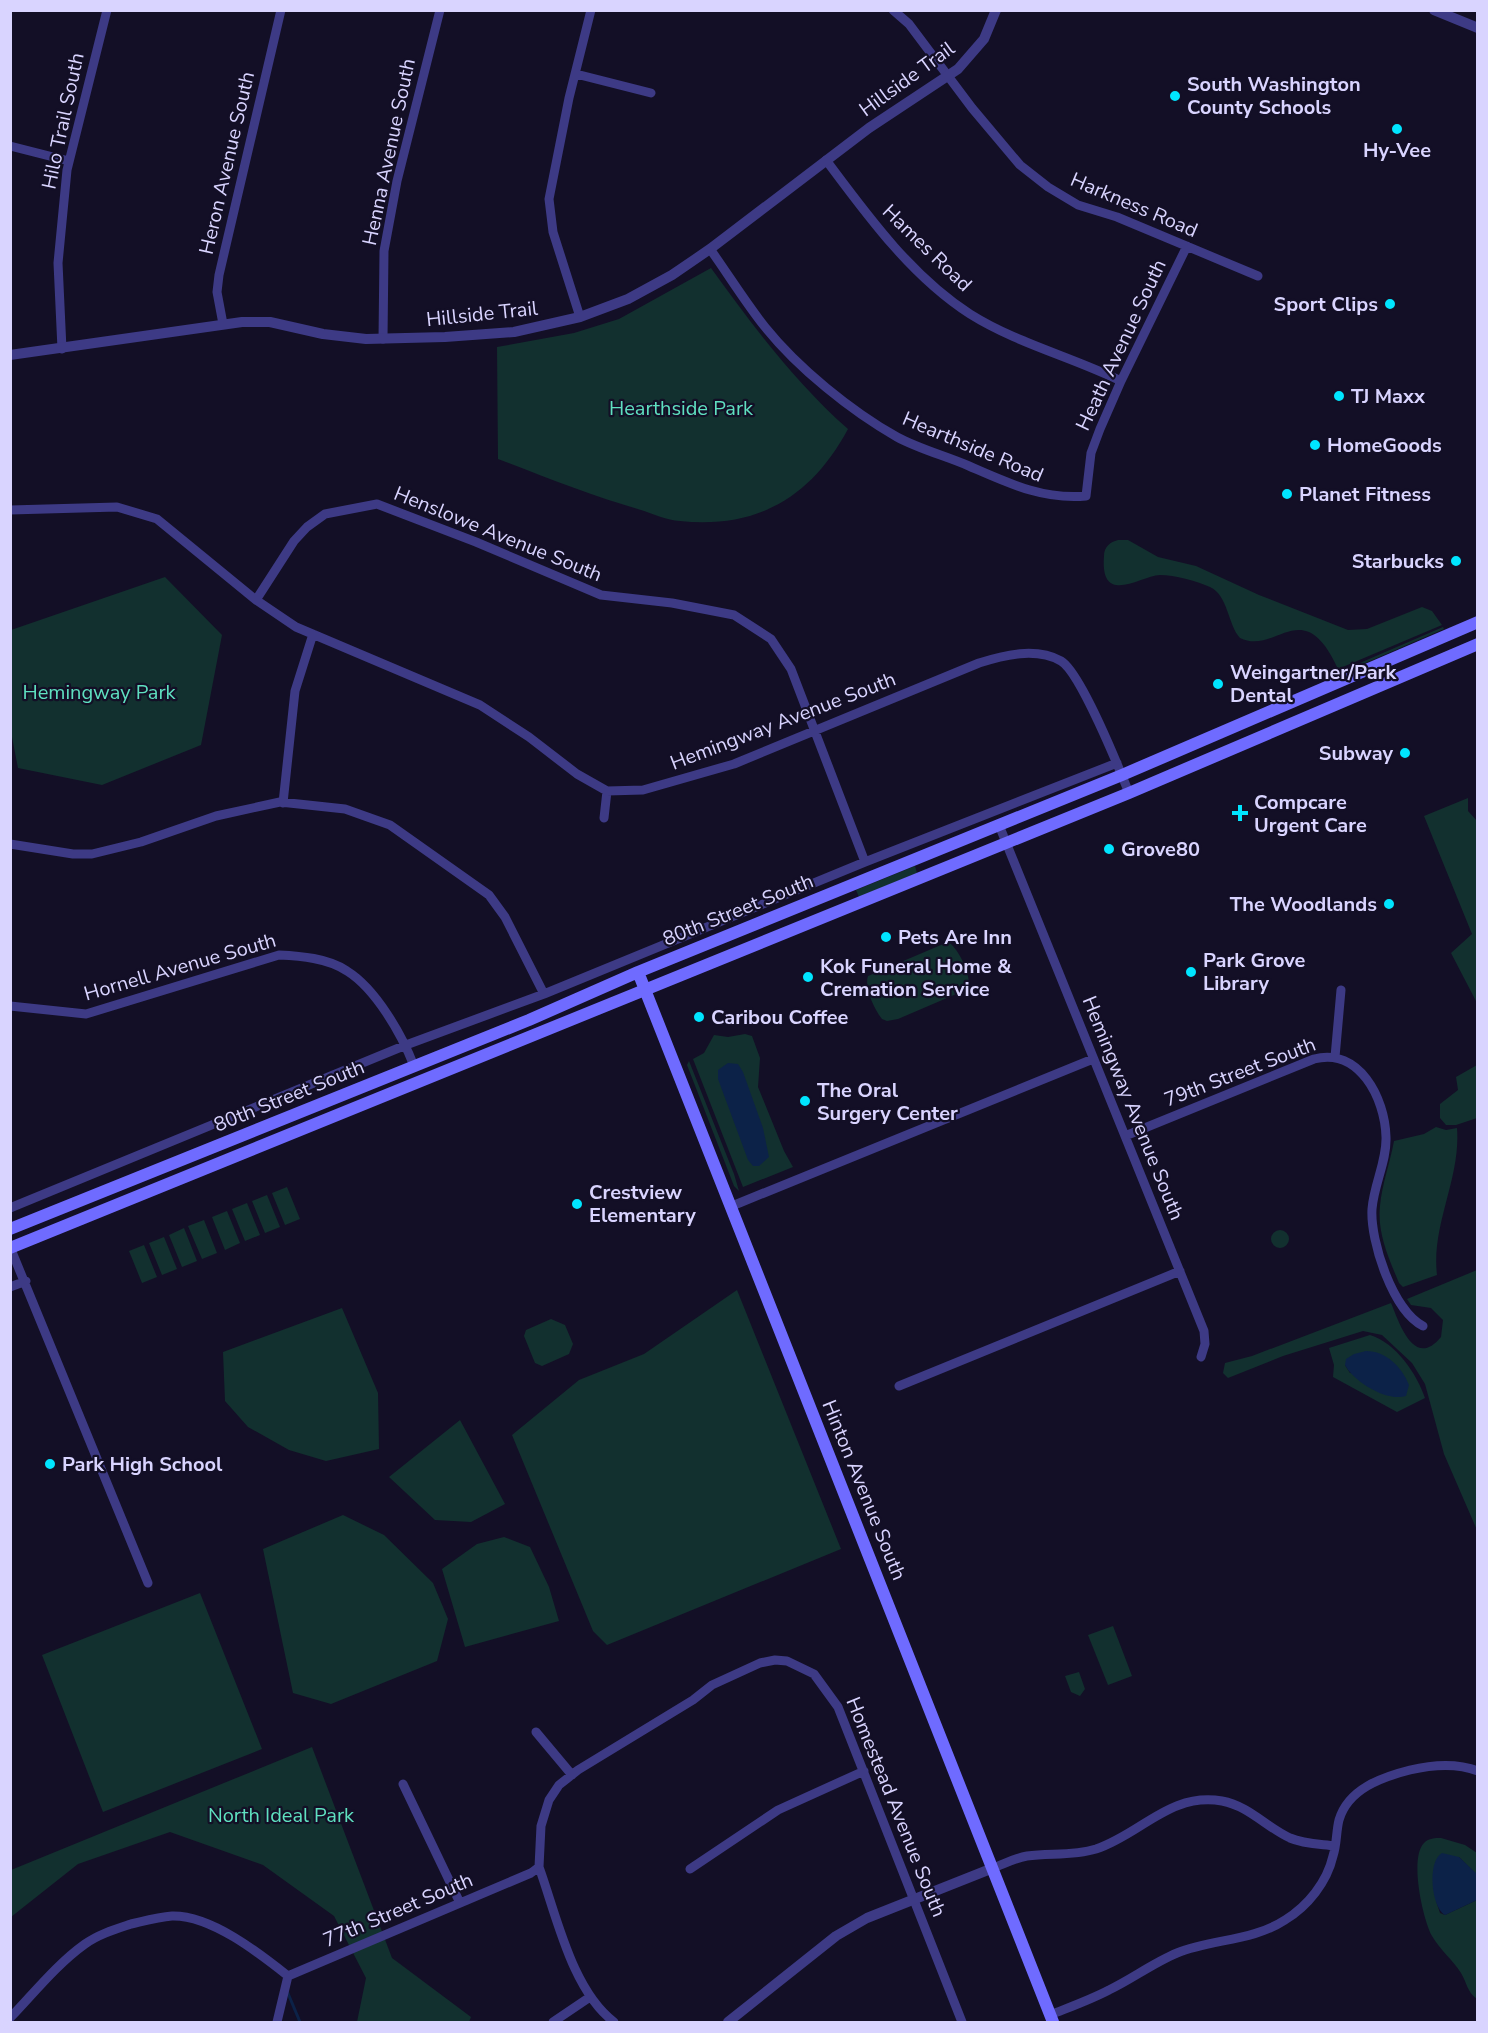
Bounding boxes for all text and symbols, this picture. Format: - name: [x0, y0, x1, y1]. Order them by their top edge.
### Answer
- street label: Hillside Trail: [854, 35, 960, 123]
- street label: Hilo Trail South: [35, 50, 91, 192]
- street label: Henna Avenue South: [356, 56, 422, 248]
- street label: Heron Avenue South: [193, 69, 261, 257]
- place label: South Washington County Schools: [1187, 71, 1361, 121]
- marker: South Washington County Schools: [1168, 89, 1182, 103]
- marker: Hy-Vee: [1390, 122, 1404, 136]
- place label: Hy-Vee: [1363, 137, 1431, 164]
- street label: Harkness Road: [1066, 166, 1202, 244]
- street label: Hames Road: [876, 198, 978, 298]
- street label: Heath Avenue South: [1069, 255, 1173, 435]
- place label: Sport Clips: [1274, 291, 1378, 318]
- street label: Hillside Trail: [425, 295, 539, 333]
- marker: Sport Clips: [1383, 297, 1397, 311]
- place label: TJ Maxx: [1351, 383, 1426, 410]
- marker: TJ Maxx: [1332, 389, 1346, 403]
- park label: Hearthside Park: [609, 395, 754, 422]
- street label: Hearthside Road: [898, 405, 1048, 489]
- place label: HomeGoods: [1327, 432, 1442, 459]
- marker: HomeGoods: [1308, 438, 1322, 452]
- street label: Henslowe Avenue South: [390, 480, 606, 588]
- place label: Planet Fitness: [1299, 481, 1431, 508]
- marker: Planet Fitness: [1280, 487, 1294, 501]
- place label: Starbucks: [1352, 548, 1444, 575]
- marker: Starbucks: [1449, 554, 1463, 568]
- place label: Weingartner/Park Dental: [1230, 659, 1397, 709]
- street label: Hemingway Avenue South: [666, 665, 900, 777]
- marker: Weingartner/Park Dental: [1211, 677, 1225, 691]
- park label: Hemingway Park: [22, 679, 177, 706]
- place label: Subway: [1319, 740, 1393, 767]
- marker: Subway: [1398, 746, 1412, 760]
- place label: Compcare Urgent Care: [1254, 789, 1367, 839]
- marker: Compcare Urgent Care: [1231, 804, 1249, 822]
- place label: Grove80: [1121, 836, 1200, 863]
- marker: Grove80: [1102, 842, 1116, 856]
- street label: 80th Street South: [659, 867, 817, 953]
- place label: The Woodlands: [1230, 891, 1377, 918]
- marker: The Woodlands: [1382, 897, 1396, 911]
- place label: Pets Are Inn: [898, 924, 1012, 951]
- street label: Hornell Avenue South: [81, 927, 279, 1007]
- marker: Pets Are Inn: [879, 930, 893, 944]
- place label: Park Grove Library: [1203, 947, 1306, 997]
- place label: Kok Funeral Home & Cremation Service: [820, 953, 1012, 1003]
- marker: Park Grove Library: [1184, 965, 1198, 979]
- marker: Kok Funeral Home & Cremation Service: [801, 970, 815, 984]
- street label: Hemingway Avenue South: [1076, 992, 1190, 1224]
- place label: Caribou Coffee: [711, 1004, 849, 1031]
- marker: Caribou Coffee: [692, 1010, 706, 1024]
- street label: 79th Street South: [1160, 1031, 1320, 1113]
- street label: 80th Street South: [210, 1053, 368, 1139]
- place label: The Oral Surgery Center: [817, 1077, 958, 1127]
- marker: The Oral Surgery Center: [798, 1094, 812, 1108]
- place label: Crestview Elementary: [589, 1179, 696, 1229]
- marker: Crestview Elementary: [570, 1197, 584, 1211]
- street label: Hinton Avenue South: [816, 1396, 912, 1584]
- place label: Park High School: [62, 1451, 223, 1478]
- marker: Park High School: [43, 1457, 57, 1471]
- street label: Homestead Avenue South: [840, 1693, 952, 1921]
- park label: North Ideal Park: [208, 1802, 355, 1829]
- street label: 77th Street South: [319, 1866, 477, 1954]

